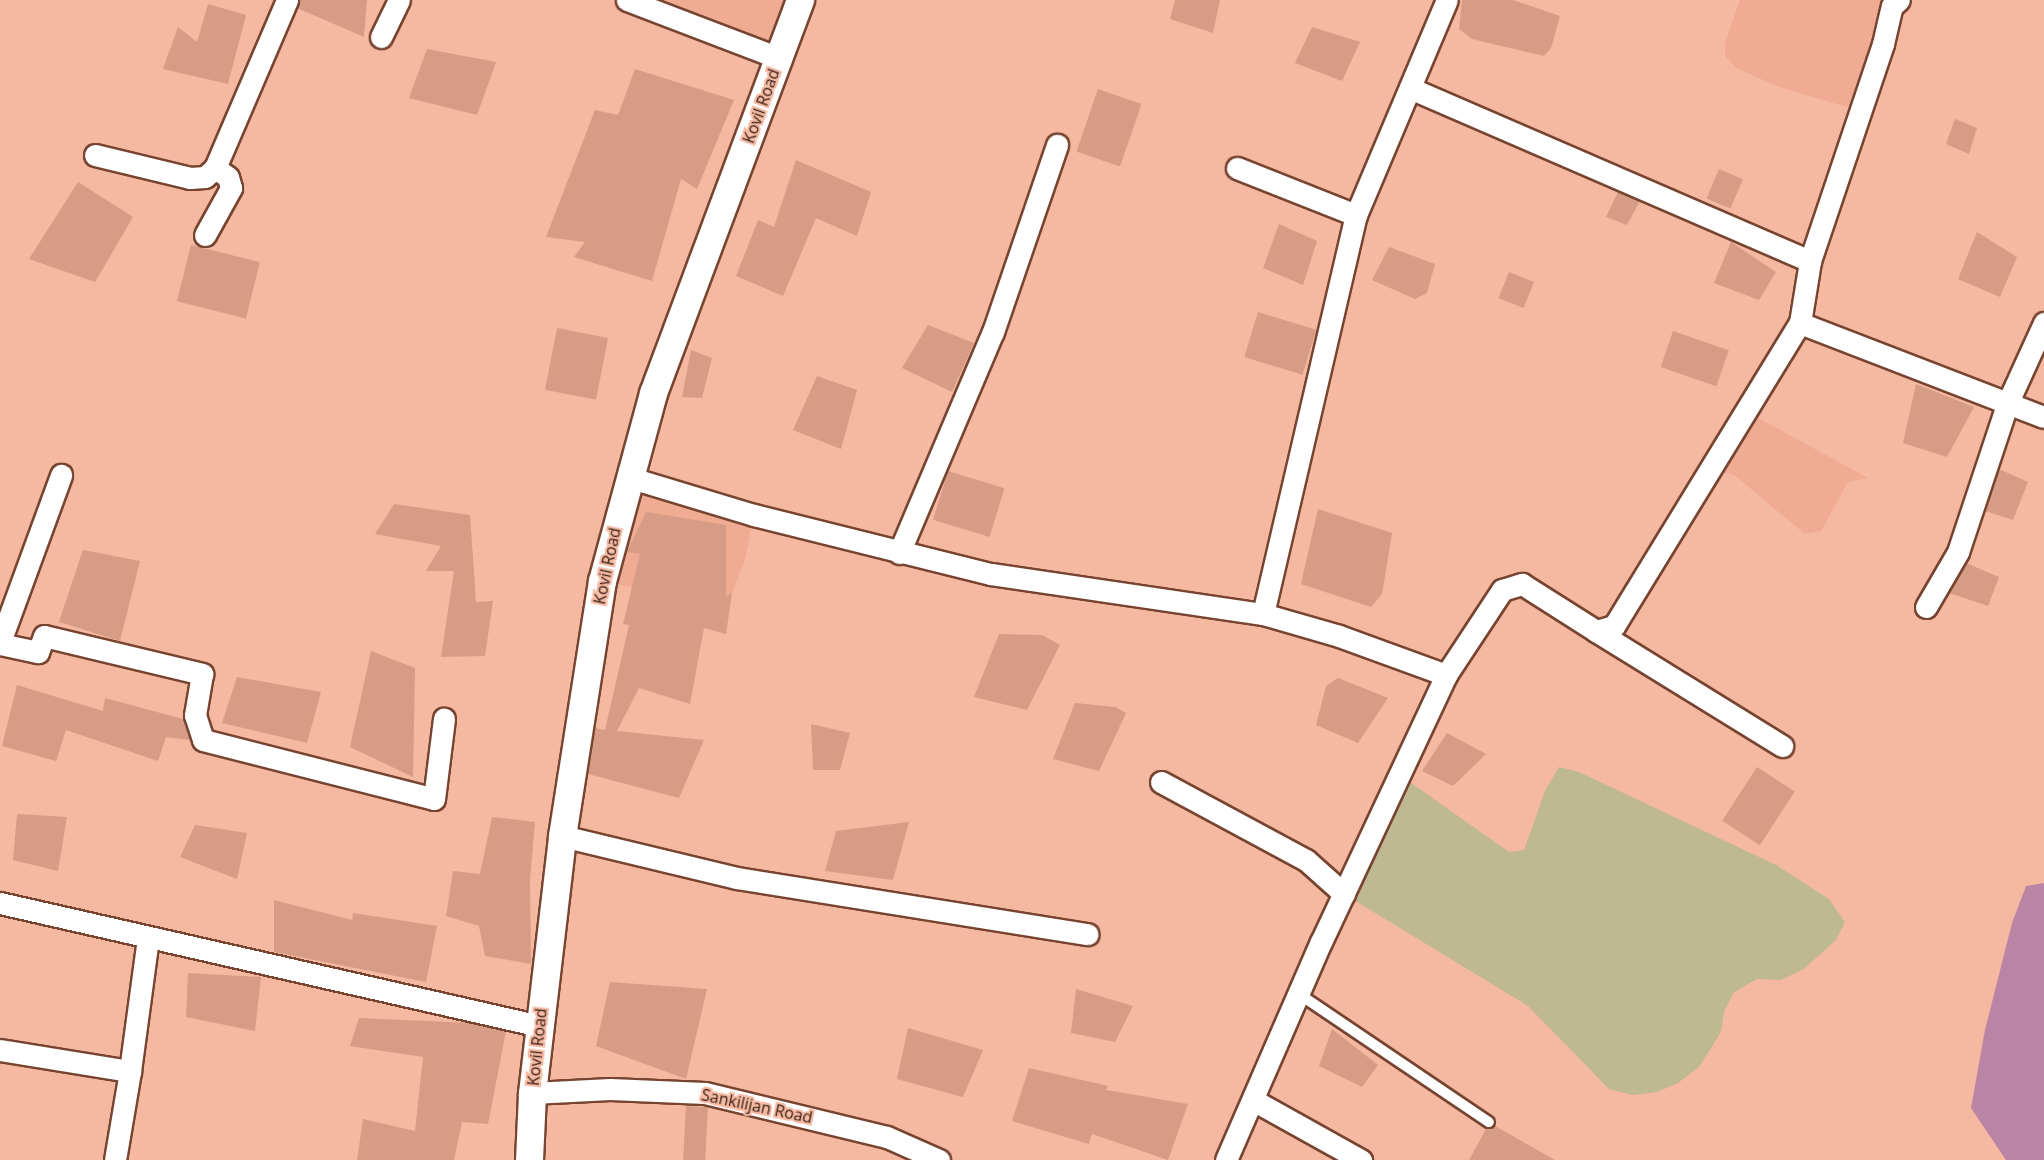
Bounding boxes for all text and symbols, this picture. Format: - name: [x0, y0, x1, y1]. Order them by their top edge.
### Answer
- street label: Kovil Road: [739, 66, 783, 146]
- street label: Kovil Road: [590, 526, 624, 606]
- street label: Kovil Road: [523, 1007, 551, 1087]
- street label: Sankilijan Road: [700, 1085, 814, 1127]

